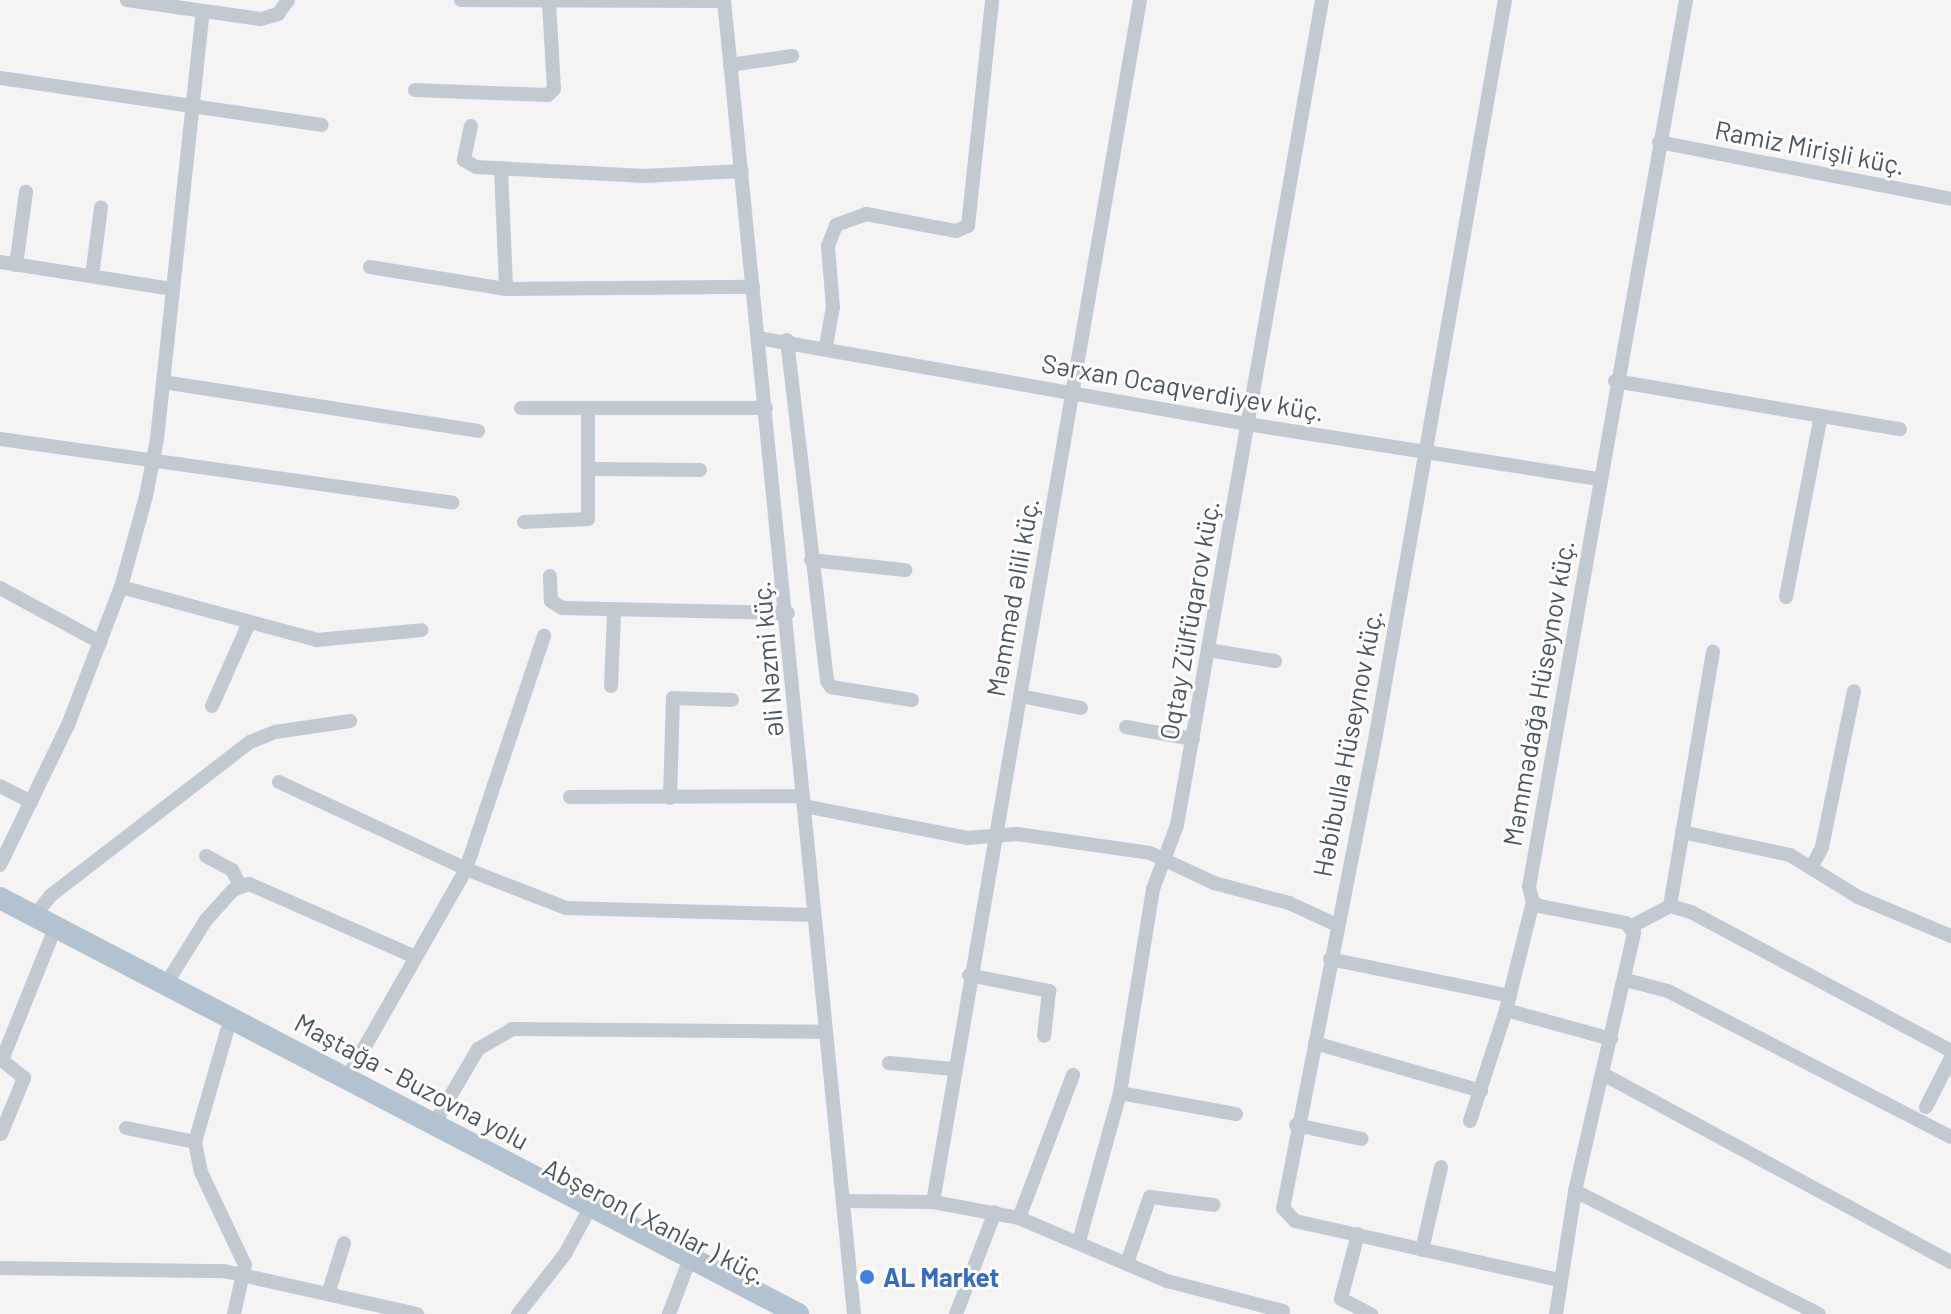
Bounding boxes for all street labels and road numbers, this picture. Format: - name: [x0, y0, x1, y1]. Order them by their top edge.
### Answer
- street label: Ramiz Mirişli küç.: [1712, 113, 1908, 181]
- street label: Sərxan Ocaqverdiyev küç.: [1039, 347, 1327, 427]
- street label: Məmməd Əlili küç.: [979, 495, 1045, 699]
- street label: Oqtay Zülfüqarov küç.: [1153, 498, 1225, 742]
- street label: Məmmədağa Hüseynov küç.: [1496, 537, 1580, 849]
- street label: Əli Nəzmi küç.: [745, 580, 789, 738]
- street label: Həbibulla Hüseynov küç.: [1306, 607, 1388, 879]
- street label: Maştağa - Buzovna yolu: [290, 1006, 534, 1156]
- street label: Abşeron ( Xanlar ) küç.: [538, 1151, 772, 1291]

